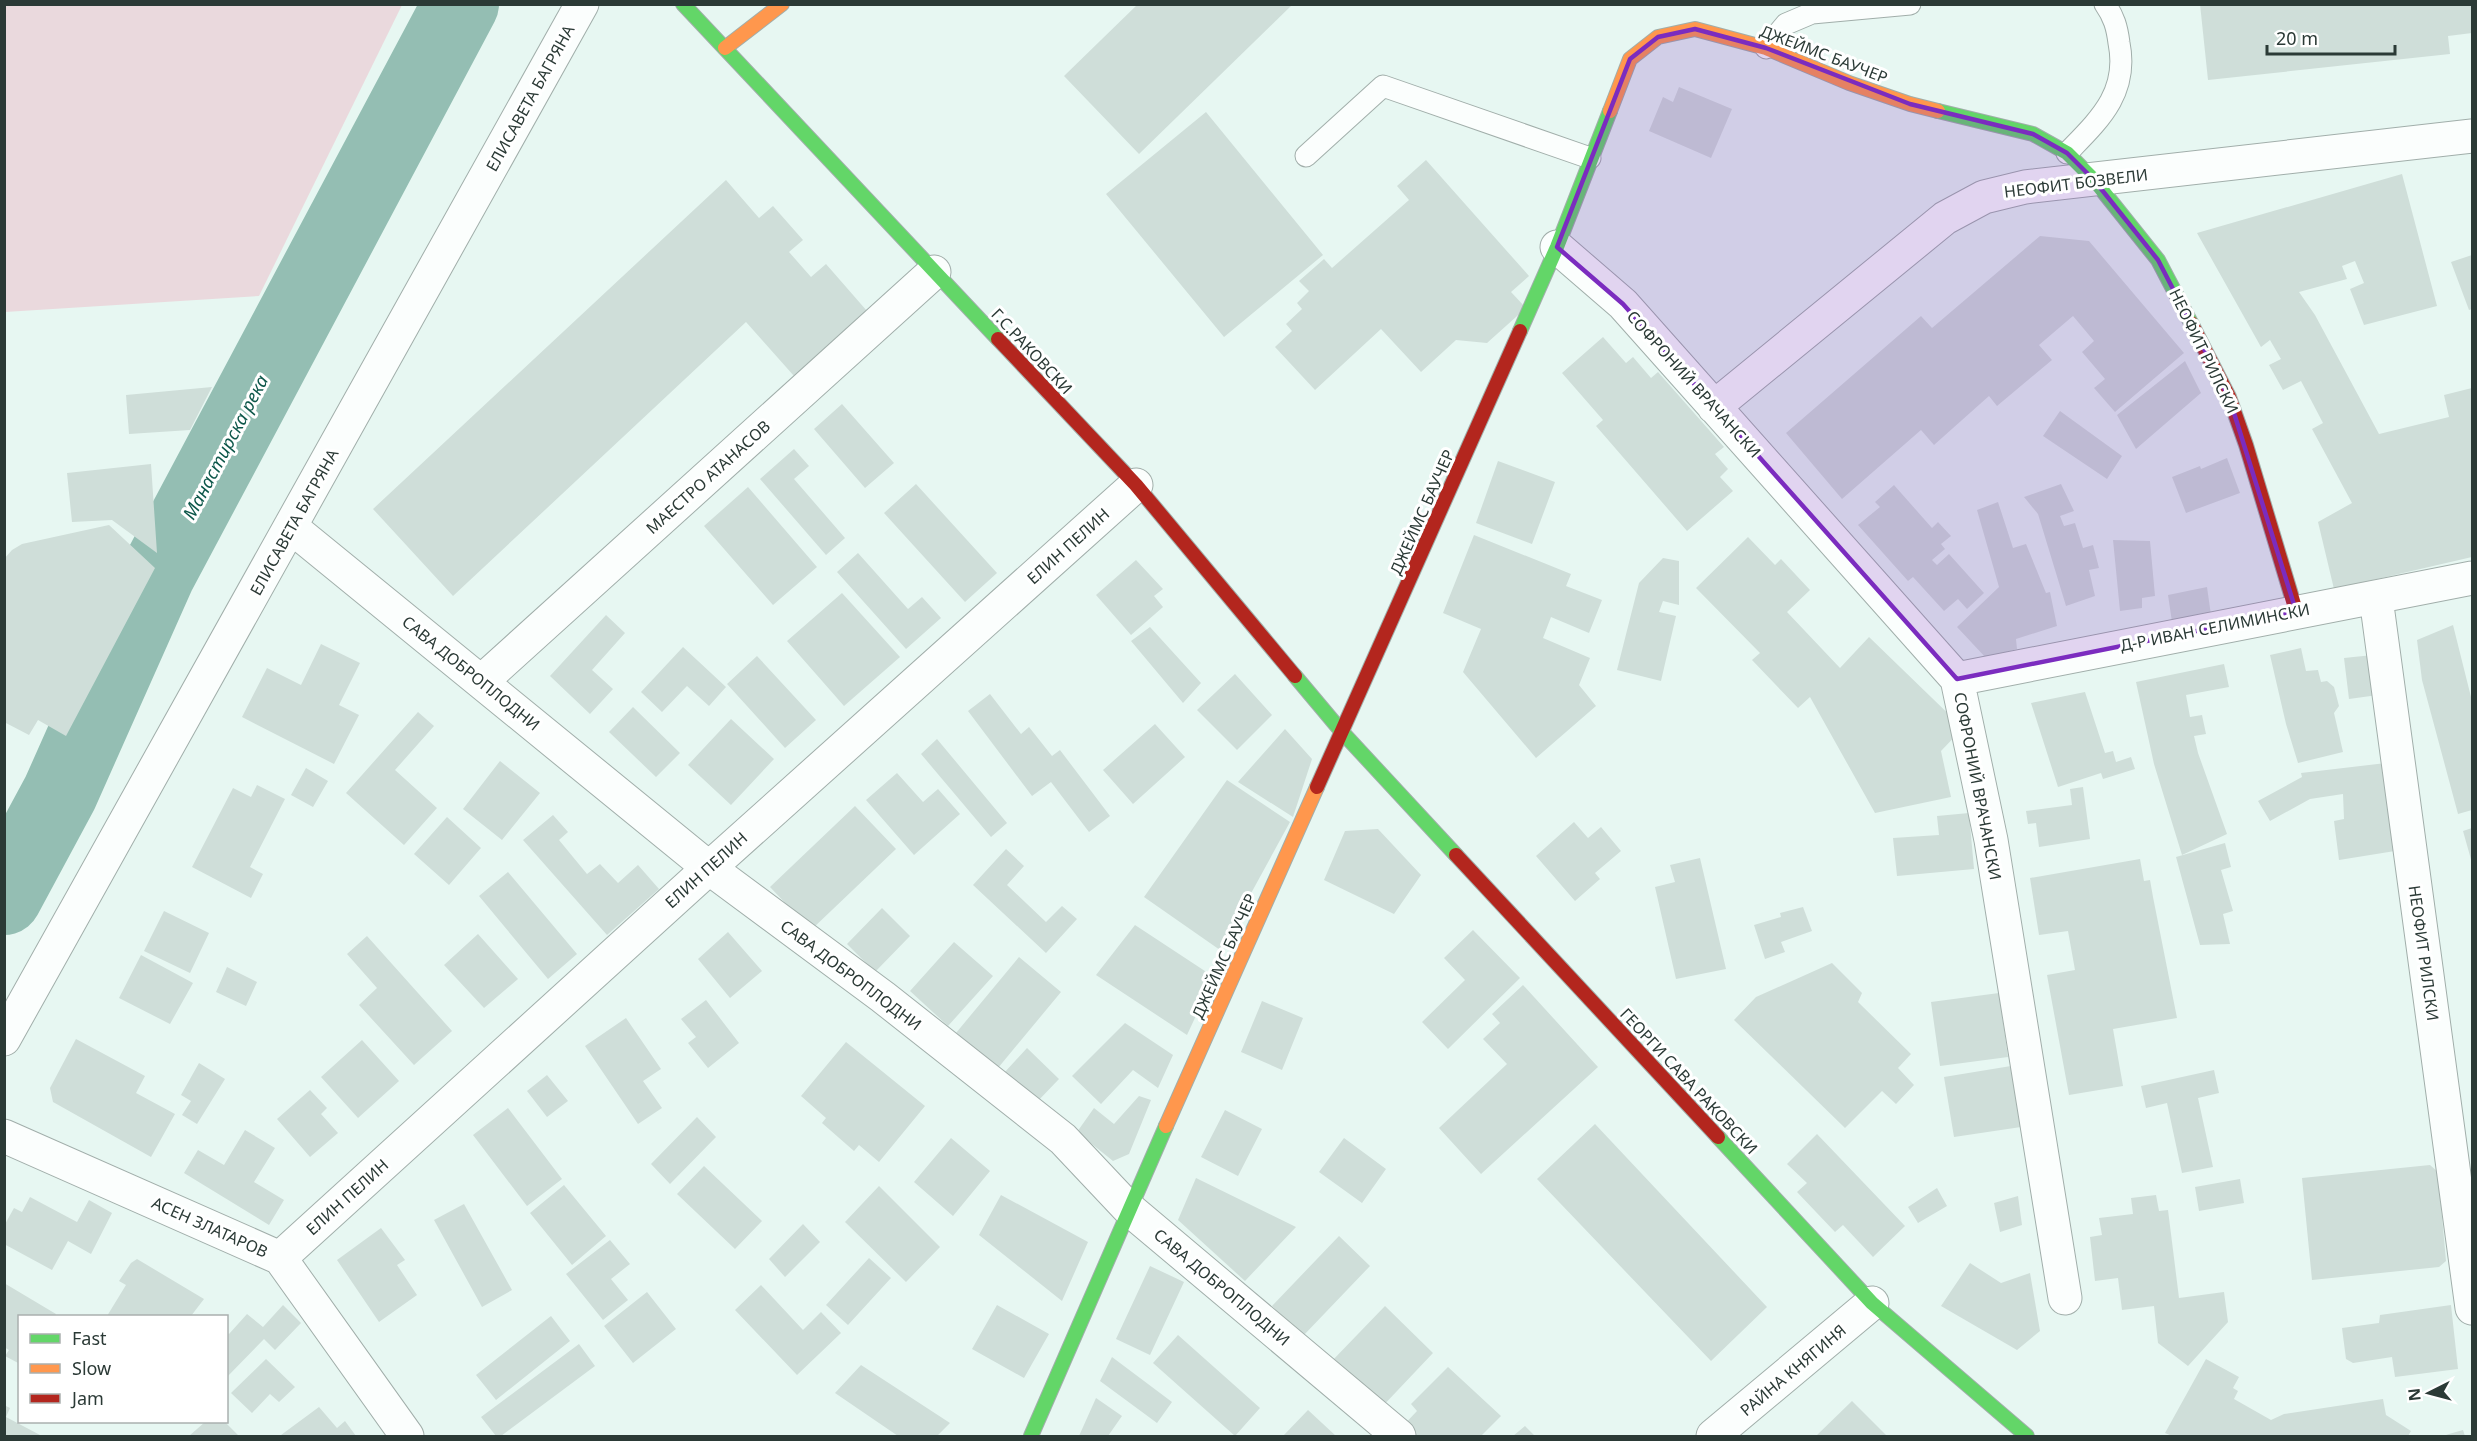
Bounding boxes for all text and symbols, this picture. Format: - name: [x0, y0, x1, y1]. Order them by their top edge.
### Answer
- scale bar: [2267, 18, 2394, 56]
- street label: ЕЛИСАВЕТА БАГРЯНА: [481, 20, 580, 175]
- street label: ДЖЕЙМС БАУЧЕР: [1757, 20, 1891, 88]
- text: 20 m: [2276, 26, 2318, 50]
- street label: НЕОФИТ БОЗВЕЛИ: [2003, 163, 2149, 203]
- street label: НЕОФИТ РИЛСКИ: [2164, 285, 2244, 417]
- street label: Г.С.РАКОВСКИ: [986, 303, 1078, 399]
- street label: СОФРОНИЙ ВРАЧАНСКИ: [1622, 306, 1766, 462]
- water label: Манастирска река: [177, 371, 273, 523]
- street label: МАЕСТРО АТАНАСОВ: [641, 415, 775, 539]
- street label: ЕЛИСАВЕТА БАГРЯНА: [245, 444, 344, 599]
- street label: ДЖЕЙМС БАУЧЕР: [1385, 446, 1459, 578]
- street label: ЕЛИН ПЕЛИН: [1022, 503, 1114, 589]
- street label: Д-Р ИВАН СЕЛИМИНСКИ: [2118, 598, 2312, 656]
- street label: САВА ДОБРОПЛОДНИ: [398, 611, 544, 735]
- street label: СОФРОНИЙ ВРАЧАНСКИ: [1949, 690, 2007, 882]
- street label: ЕЛИН ПЕЛИН: [660, 827, 752, 913]
- street label: НЕОФИТ РИЛСКИ: [2404, 884, 2444, 1022]
- street label: ДЖЕЙМС БАУЧЕР: [1187, 890, 1261, 1022]
- street label: САВА ДОБРОПЛОДНИ: [776, 915, 926, 1035]
- street label: ГЕОРГИ САВА РАКОВСКИ: [1615, 1003, 1763, 1159]
- street label: ЕЛИН ПЕЛИН: [301, 1154, 393, 1240]
- street label: АСЕН ЗЛАТАРОВ: [149, 1192, 271, 1262]
- street label: САВА ДОБРОПЛОДНИ: [1149, 1224, 1295, 1350]
- legend: [18, 1315, 228, 1423]
- street label: РАЙНА КНЯГИНЯ: [1735, 1319, 1851, 1421]
- text: Fast: [72, 1326, 107, 1350]
- text: Slow: [72, 1356, 111, 1380]
- north arrow: [2399, 1363, 2459, 1423]
- text: Jam: [70, 1386, 104, 1410]
- text: N: [2402, 1387, 2426, 1402]

